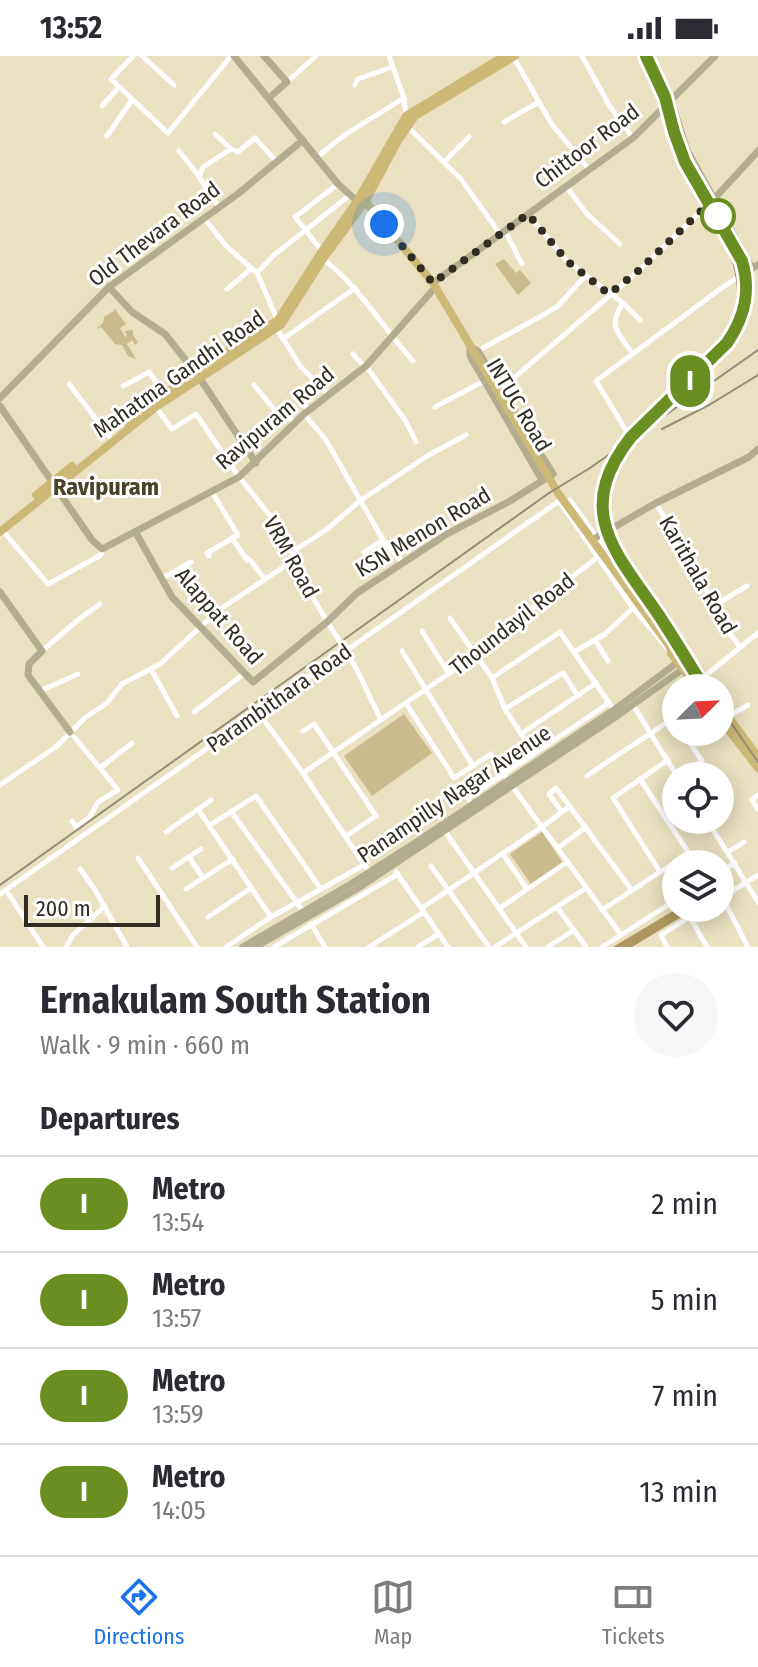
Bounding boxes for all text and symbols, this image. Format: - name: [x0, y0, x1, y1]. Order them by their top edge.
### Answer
- text: 13:52: [40, 10, 102, 46]
- street label: Chittoor Road: [529, 98, 645, 194]
- street label: Old Thevara Road: [83, 176, 225, 292]
- unlabelled marker: [701, 199, 735, 233]
- your location: [364, 204, 404, 244]
- street label: Mahatma Gandhi Road: [88, 305, 270, 443]
- street label: INTUC Road: [481, 353, 557, 457]
- line badge: I: [664, 355, 716, 407]
- street label: Ravipuram Road: [210, 361, 340, 475]
- text: I: [686, 364, 694, 397]
- district label: Ravipuram: [53, 473, 159, 501]
- street label: KSN Menon Road: [351, 481, 495, 583]
- street label: VRM Road: [257, 511, 325, 603]
- street label: Karithala Road: [653, 511, 743, 639]
- street label: Alappat Road: [169, 562, 269, 670]
- street label: Thoundayil Road: [444, 567, 580, 681]
- street label: Parambithara Road: [201, 638, 357, 758]
- north arrow: [662, 674, 734, 746]
- map controls: [662, 674, 734, 922]
- street label: Panampilly Nagar Avenue: [352, 719, 556, 869]
- button: locate: [662, 762, 734, 834]
- button: layers: [662, 850, 734, 922]
- scale bar: [24, 891, 160, 927]
- text: 200 m: [36, 895, 91, 922]
- button: heart: [634, 973, 718, 1057]
- text: Ernakulam South Station: [40, 977, 431, 1023]
- text: Walk · 9 min · 660 m: [40, 1030, 250, 1061]
- text: Departures: [40, 1101, 180, 1137]
- text: Metro: [152, 1171, 226, 1207]
- text: 2 min: [651, 1186, 718, 1222]
- text: I: [80, 1187, 88, 1220]
- text: 13:54: [152, 1207, 204, 1238]
- text: Metro: [152, 1267, 226, 1303]
- text: 5 min: [651, 1282, 718, 1318]
- text: I: [80, 1283, 88, 1316]
- text: 13:57: [152, 1303, 201, 1334]
- text: Metro: [152, 1363, 226, 1399]
- text: 7 min: [652, 1378, 718, 1414]
- text: I: [80, 1379, 88, 1412]
- text: 13:59: [152, 1399, 204, 1430]
- text: Metro: [152, 1459, 226, 1495]
- text: 13 min: [639, 1474, 718, 1510]
- text: I: [80, 1475, 88, 1508]
- text: 14:05: [152, 1495, 206, 1526]
- tab: Directions: [93, 1575, 184, 1650]
- tab: Map: [371, 1575, 415, 1650]
- tab: Tickets: [602, 1575, 665, 1650]

